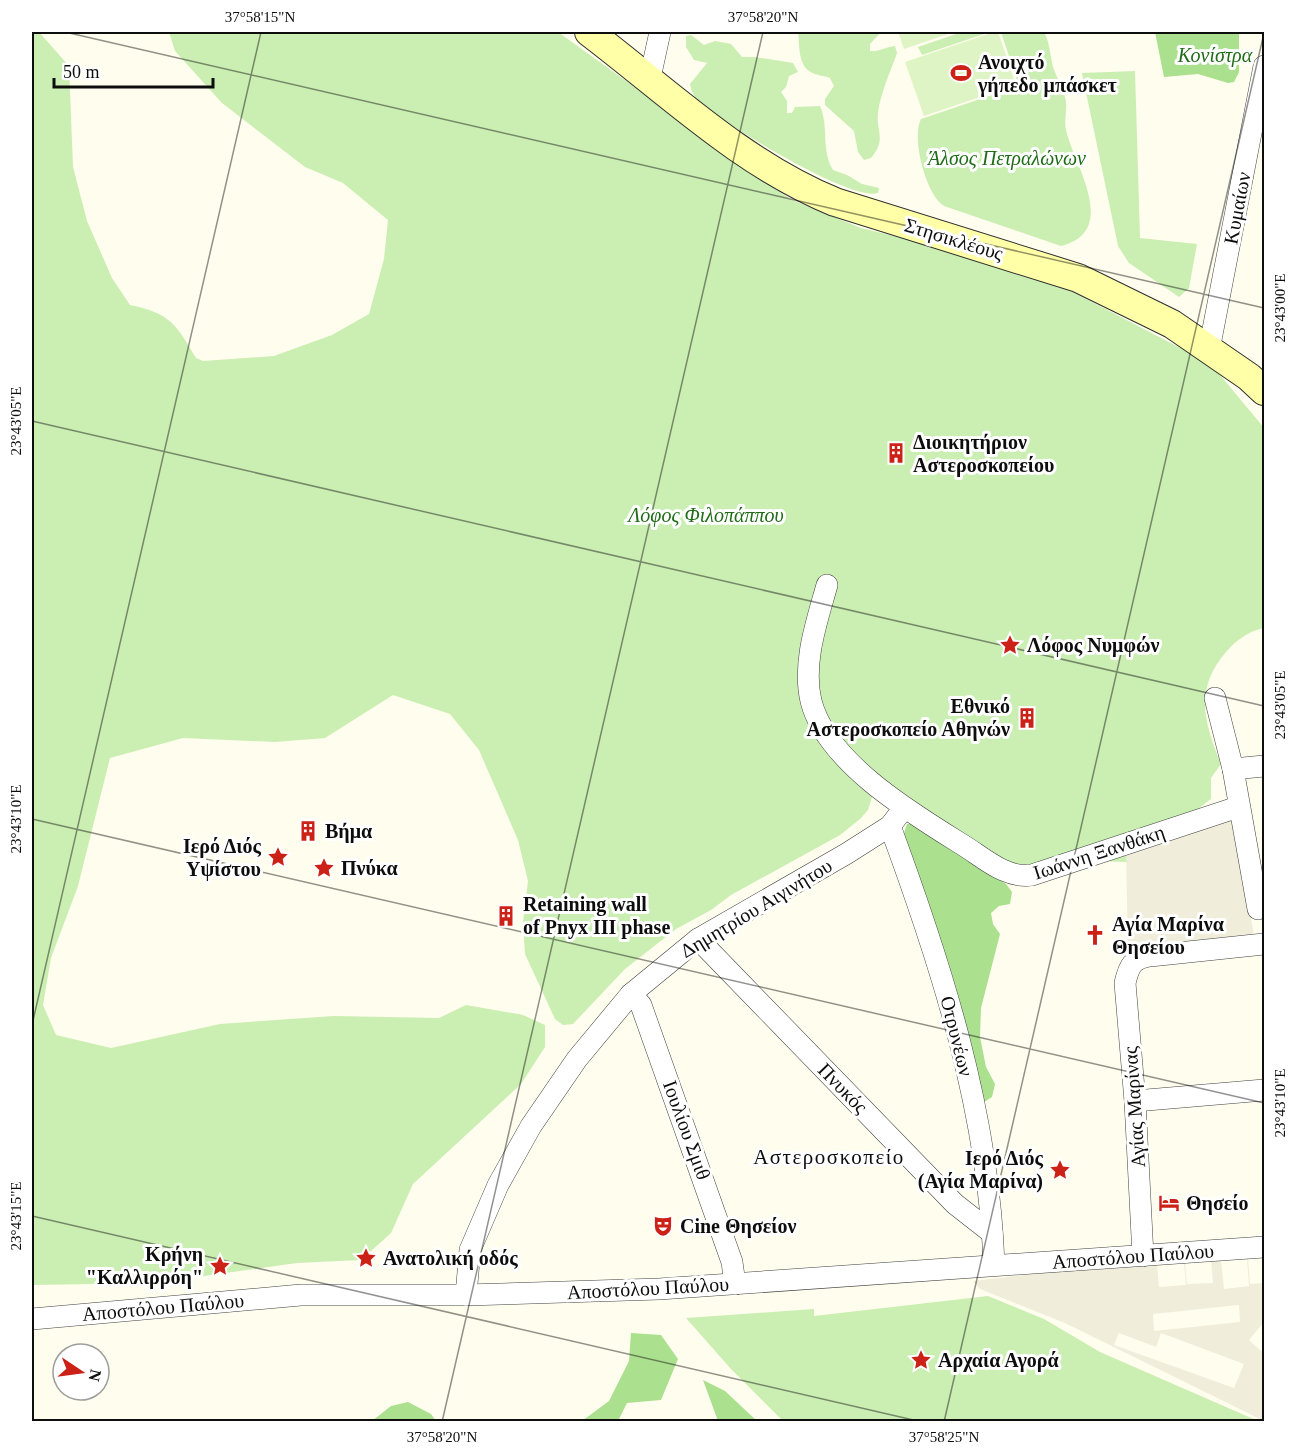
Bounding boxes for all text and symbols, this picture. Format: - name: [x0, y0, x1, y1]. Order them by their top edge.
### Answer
- text: 37°58'15"N: [225, 9, 295, 25]
- text: 37°58'20"N: [728, 9, 798, 25]
- park label: Κονίστρα: [1177, 44, 1253, 67]
- scale bar: [54, 51, 213, 89]
- place label: Ανοιχτό γήπεδο μπάσκετ: [977, 51, 1117, 97]
- sports icon: Ανοιχτό γήπεδο μπάσκετ: [949, 61, 973, 85]
- text: 50 m: [63, 62, 100, 82]
- park label: Άλσος Πετραλώνων: [926, 147, 1086, 170]
- street label: Κυμαίων: [1219, 170, 1256, 246]
- street label: Στησικλέους: [902, 214, 1006, 265]
- text: 23°43'00"E: [1272, 274, 1288, 343]
- text: 23°43'05"E: [8, 387, 24, 456]
- place label: Διοικητήριον Αστεροσκοπείου: [913, 431, 1054, 477]
- building icon: Διοικητήριον Αστεροσκοπείου: [884, 441, 908, 465]
- park label: Λόφος Φιλοπάππου: [626, 504, 784, 527]
- place icon: Λόφος Νυμφών: [998, 633, 1022, 657]
- place label: Λόφος Νυμφών: [1027, 634, 1160, 657]
- text: 23°43'05"E: [1272, 671, 1288, 740]
- place label: Εθνικό Αστεροσκοπείο Αθηνών: [806, 695, 1010, 741]
- building icon: Εθνικό Αστεροσκοπείο Αθηνών: [1015, 706, 1039, 730]
- text: 23°43'10"E: [8, 785, 24, 854]
- building icon: Βήμα: [296, 819, 320, 843]
- place label: Βήμα: [325, 820, 372, 843]
- street label: Ιωάννη Ξανθάκη: [1031, 820, 1168, 885]
- place label: Ιερό Διός Υψίστου: [183, 835, 262, 881]
- place icon: Ιερό Διός Υψίστου: [266, 845, 290, 869]
- street label: Δημητρίου Αιγινήτου: [676, 854, 836, 963]
- place icon: Πνύκα: [312, 856, 336, 880]
- place label: Πνύκα: [341, 857, 398, 879]
- place label: Retaining wall of Pnyx III phase: [523, 893, 670, 939]
- building icon: Retaining wall of Pnyx III phase: [494, 904, 518, 928]
- place label: Αγία Μαρίνα Θησείου: [1112, 913, 1224, 959]
- church icon: Αγία Μαρίνα Θησείου: [1083, 923, 1107, 947]
- street label: Οτρυνέων: [935, 994, 978, 1079]
- street label: Αγίας Μαρίνας: [1119, 1045, 1150, 1168]
- street label: Πνυκός: [814, 1058, 872, 1118]
- text: 23°43'10"E: [1272, 1069, 1288, 1138]
- street label: Ιουλίου Σμιθ: [658, 1077, 715, 1183]
- district label: Αστεροσκοπείο: [753, 1145, 905, 1169]
- place label: Ιερό Διός (Αγία Μαρίνα): [918, 1147, 1044, 1193]
- place icon: Ιερό Διός (Αγία Μαρίνα): [1048, 1158, 1072, 1182]
- text: 23°43'15"E: [8, 1182, 24, 1251]
- hotel icon: Θησείο: [1157, 1191, 1181, 1215]
- place label: Θησείο: [1186, 1192, 1249, 1215]
- theatre icon: Cine Θησείον: [651, 1214, 675, 1238]
- place label: Cine Θησείον: [680, 1215, 797, 1238]
- street label: Αποστόλου Παύλου: [1051, 1239, 1215, 1273]
- place label: Κρήνη "Καλλιρρόη": [86, 1243, 203, 1289]
- place icon: Ανατολική οδός: [354, 1246, 378, 1270]
- place label: Ανατολική οδός: [383, 1247, 518, 1270]
- place icon: Κρήνη "Καλλιρρόη": [208, 1254, 232, 1278]
- street label: Αποστόλου Παύλου: [566, 1273, 730, 1303]
- street label: Αποστόλου Παύλου: [81, 1289, 245, 1325]
- north arrow: [51, 1342, 111, 1402]
- place icon: Αρχαία Αγορά: [909, 1348, 933, 1372]
- place label: Αρχαία Αγορά: [938, 1349, 1059, 1372]
- text: N: [85, 1368, 105, 1383]
- text: 37°58'20"N: [407, 1429, 477, 1445]
- text: 37°58'25"N: [909, 1429, 979, 1445]

